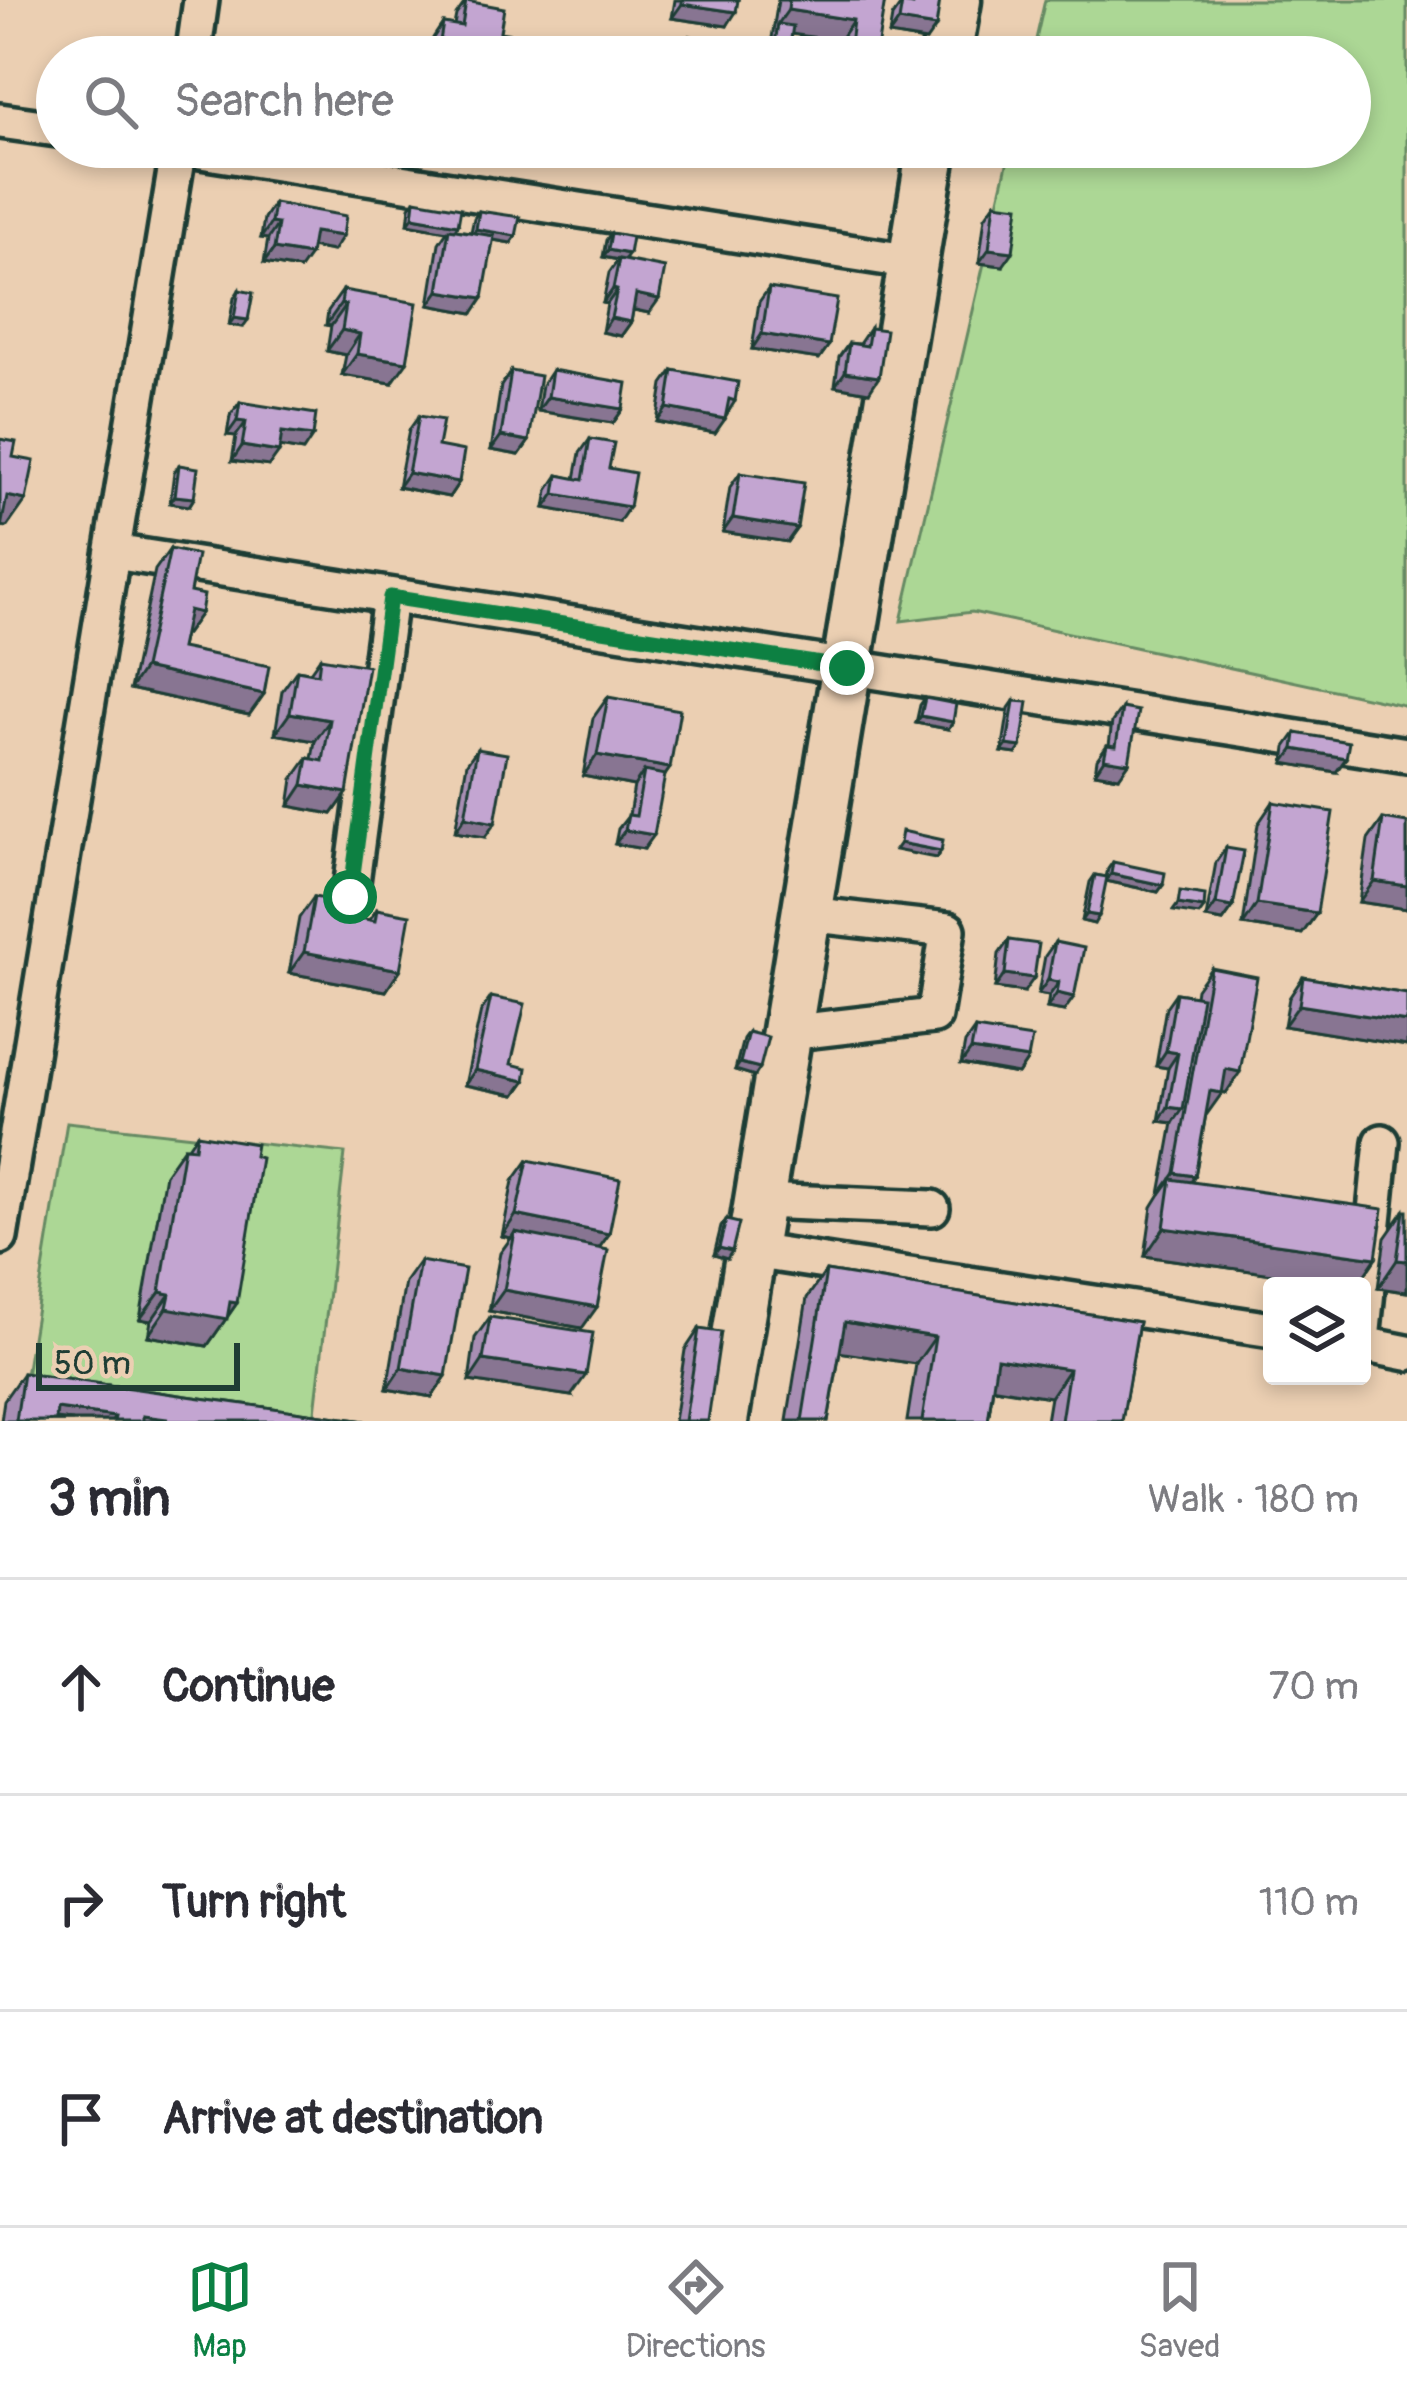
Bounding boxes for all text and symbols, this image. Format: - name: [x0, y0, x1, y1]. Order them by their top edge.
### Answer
- search box: [36, 36, 1371, 168]
- icon: search: [78, 69, 144, 135]
- text: Search here: [174, 74, 394, 130]
- route end: [820, 641, 874, 695]
- route start: [323, 870, 377, 924]
- map controls: [1263, 1277, 1371, 1385]
- button: layers: [1263, 1277, 1371, 1385]
- scale bar: [36, 1337, 240, 1390]
- text: 50 m: [54, 1343, 131, 1384]
- text: 3 min: [48, 1467, 170, 1531]
- text: Walk · 180 m: [1148, 1475, 1359, 1524]
- icon: ahead: [48, 1654, 114, 1720]
- text: Continue: [162, 1659, 335, 1715]
- text: 70 m: [1269, 1662, 1359, 1711]
- icon: right: [48, 1870, 114, 1936]
- text: Turn right: [162, 1875, 346, 1931]
- text: 110 m: [1259, 1878, 1359, 1927]
- icon: arrive: [48, 2086, 114, 2152]
- text: Arrive at destination: [162, 2091, 543, 2147]
- tab: Map: [187, 2254, 253, 2367]
- tab: Directions: [626, 2254, 766, 2367]
- tab: Saved: [1139, 2254, 1220, 2367]

